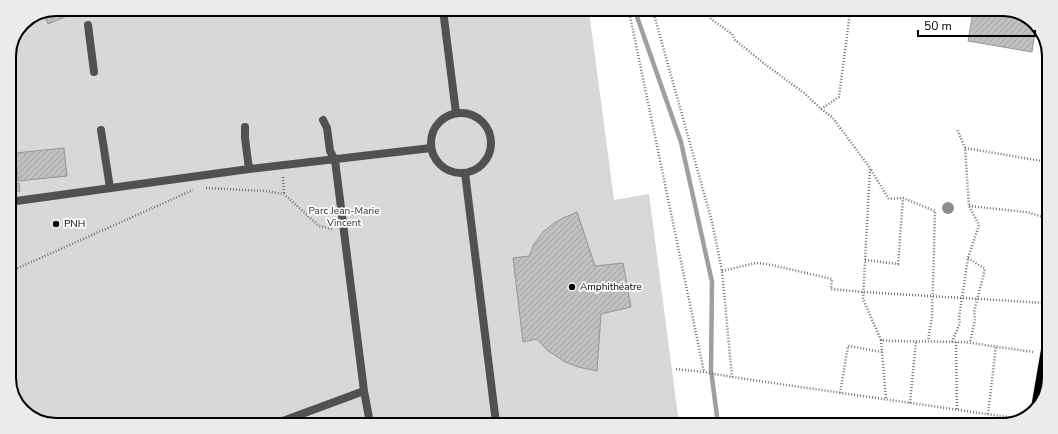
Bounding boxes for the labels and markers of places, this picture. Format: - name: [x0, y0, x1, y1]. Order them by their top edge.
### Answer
- place label: PNH: [64, 217, 85, 231]
- marker: PNH: [51, 219, 61, 229]
- place label: Amphithéatre: [580, 280, 642, 294]
- marker: Amphithéatre: [567, 282, 577, 292]

